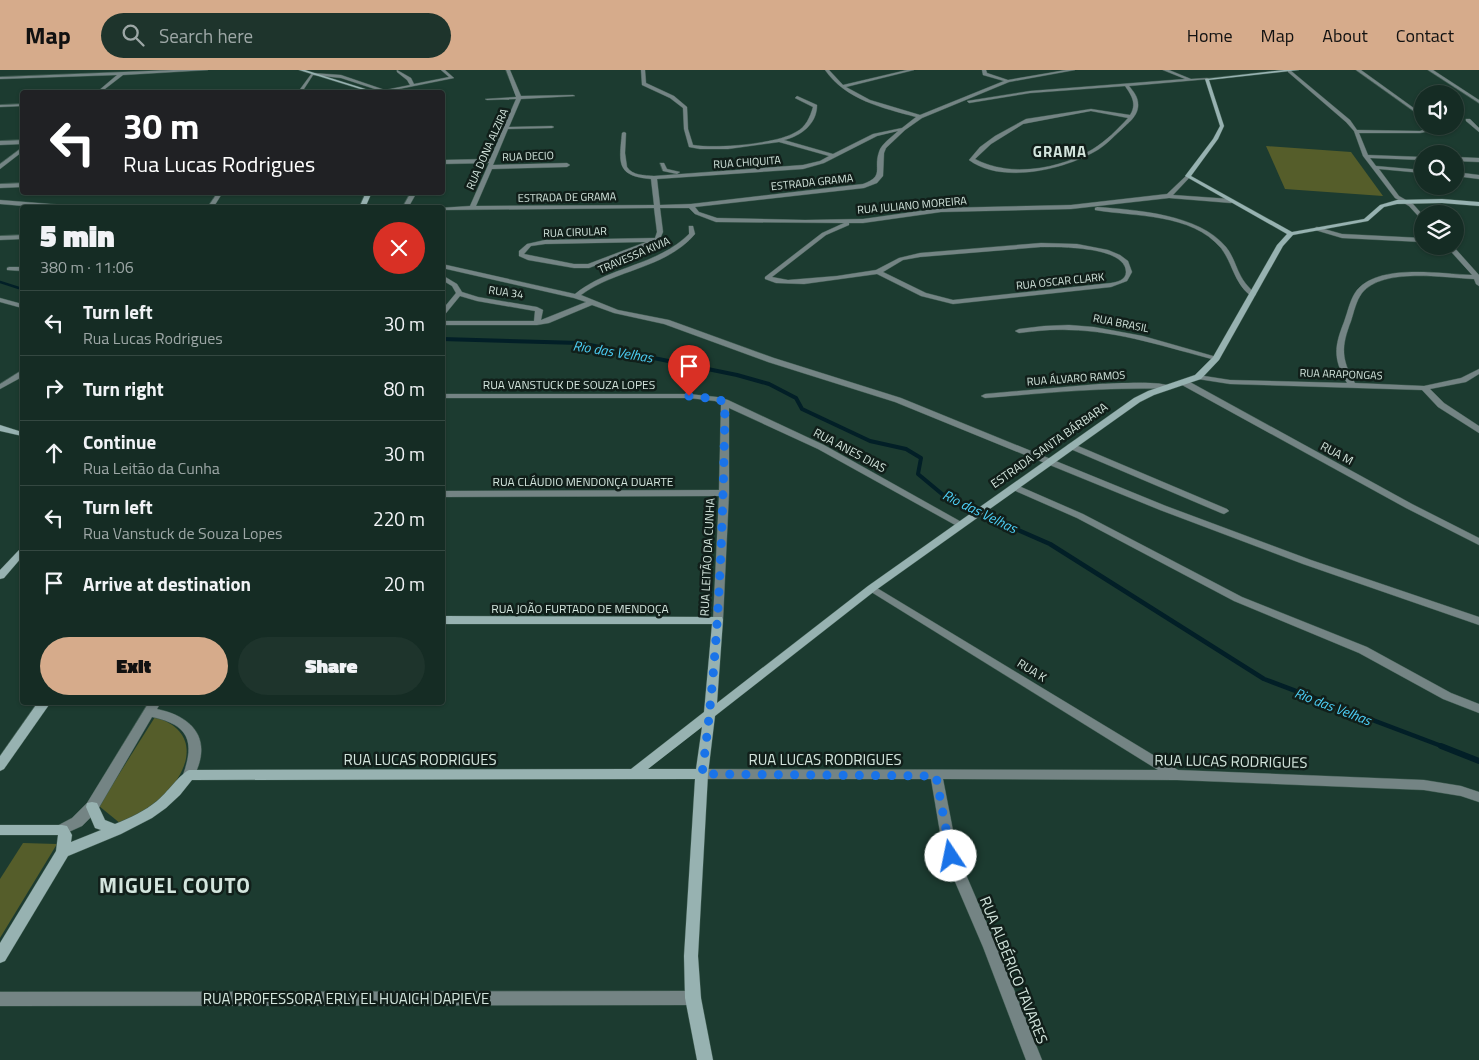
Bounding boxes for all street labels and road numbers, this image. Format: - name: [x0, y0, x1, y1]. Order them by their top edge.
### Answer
- street label: RUA DONA ALZIRA: [462, 106, 512, 192]
- street label: RUA DECIO: [502, 147, 554, 165]
- street label: RUA CHIQUITA: [713, 152, 782, 172]
- street label: ESTRADA GRAMA: [770, 170, 854, 194]
- street label: ESTRADA DE GRAMA: [518, 188, 617, 206]
- street label: RUA JULIANO MOREIRA: [857, 192, 968, 218]
- street label: RUA CIRULAR: [543, 223, 607, 241]
- street label: TRAVESSA KIVIA: [596, 232, 673, 277]
- street label: RUA OSCAR CLARK: [1015, 268, 1106, 294]
- street label: RUA 34: [488, 282, 524, 302]
- street label: RUA BRASIL: [1092, 310, 1151, 336]
- street label: RUA ARAPONGAS: [1299, 365, 1383, 383]
- street label: RUA ÁLVARO RAMOS: [1026, 367, 1126, 389]
- street label: RUA VANSTUCK DE SOUZA LOPES: [483, 375, 655, 394]
- street label: ESTRADA SANTA BÁRBARA: [987, 397, 1111, 493]
- street label: RUA ANES DIAS: [810, 423, 890, 477]
- street label: RUA M: [1317, 436, 1357, 470]
- street label: RUA CLÁUDIO MENDONÇA DUARTE: [493, 472, 674, 491]
- street label: RUA LEITÃO DA CUNHA: [694, 497, 720, 617]
- street label: RUA JOÃO FURTADO DE MENDOÇA: [491, 599, 669, 618]
- street label: RUA K: [1014, 654, 1051, 687]
- street label: RUA LUCAS RODRIGUES: [343, 748, 497, 771]
- street label: RUA LUCAS RODRIGUES: [748, 748, 902, 771]
- street label: RUA LUCAS RODRIGUES: [1154, 748, 1308, 774]
- street label: RUA ALBÉRICO TAVARES: [974, 893, 1054, 1047]
- street label: RUA PROFESSORA ERLY EL HUAICH DAPIEVE: [203, 987, 489, 1010]

